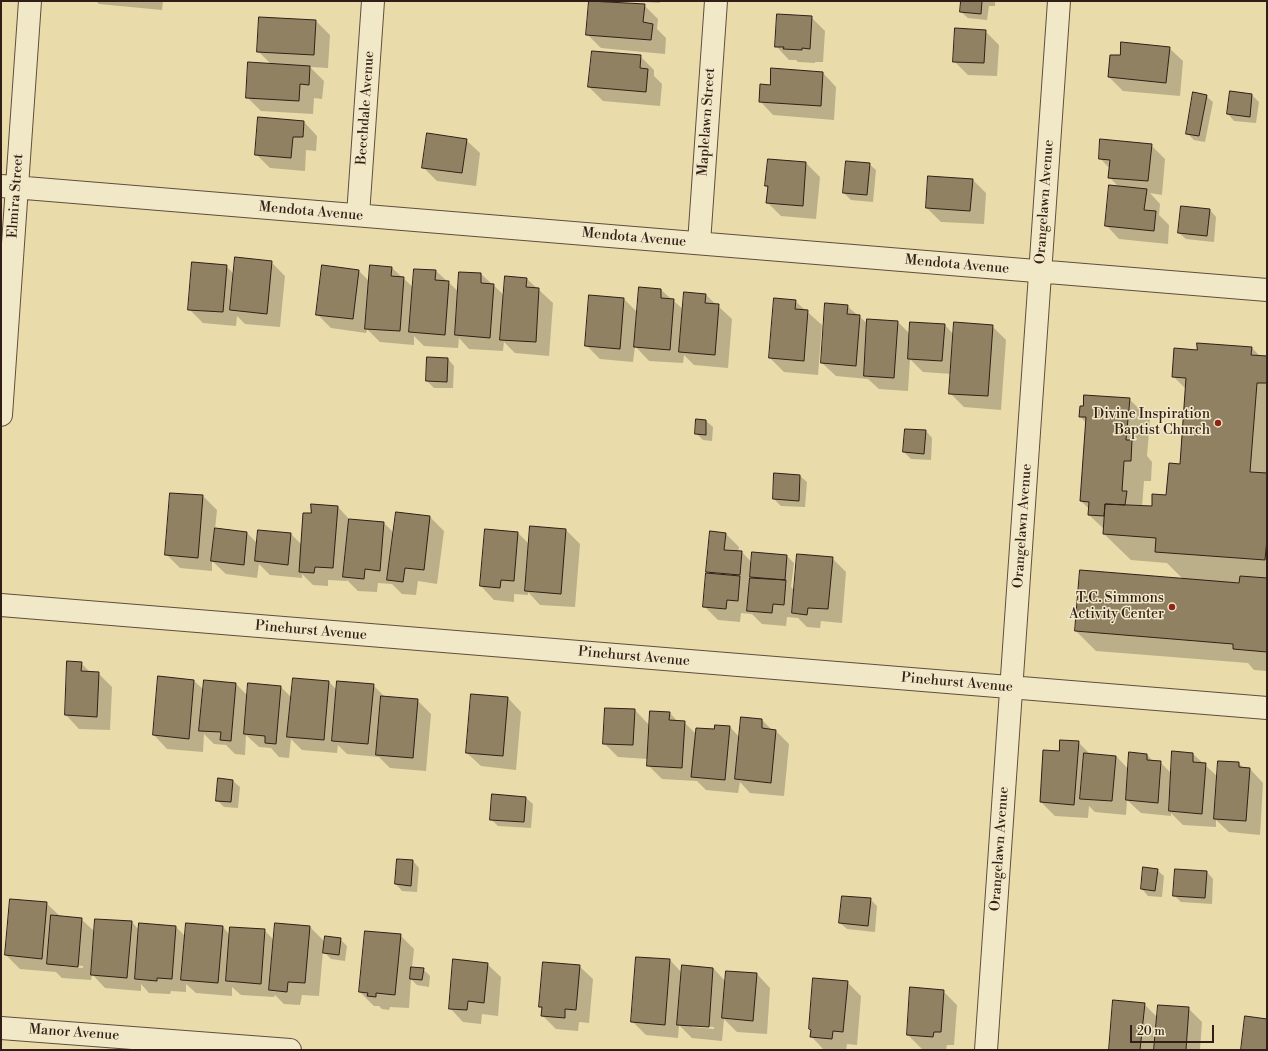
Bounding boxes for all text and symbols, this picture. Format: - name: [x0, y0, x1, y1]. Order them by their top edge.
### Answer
- street label: Beechdale Avenue: [354, 50, 378, 166]
- street label: Maplelawn Street: [695, 67, 719, 177]
- street label: Orangelawn Avenue: [1032, 139, 1058, 265]
- street label: Elmira Street: [5, 153, 27, 239]
- street label: Mendota Avenue: [258, 199, 364, 225]
- street label: Mendota Avenue: [581, 225, 687, 251]
- street label: Mendota Avenue: [904, 252, 1010, 278]
- place label: Divine Inspiration Baptist Church: [1093, 407, 1210, 440]
- marker: Divine Inspiration Baptist Church: [1213, 418, 1223, 428]
- street label: Orangelawn Avenue: [1010, 463, 1036, 589]
- place label: T.C. Simmons Activity Center: [1069, 591, 1164, 624]
- marker: T.C. Simmons Activity Center: [1167, 602, 1177, 612]
- street label: Pinehurst Avenue: [254, 618, 368, 644]
- street label: Pinehurst Avenue: [577, 644, 691, 670]
- street label: Pinehurst Avenue: [900, 670, 1014, 696]
- street label: Orangelawn Avenue: [987, 786, 1013, 912]
- scale bar: [1132, 1017, 1216, 1043]
- street label: Manor Avenue: [28, 1021, 120, 1045]
- text: 20 m: [1137, 1024, 1165, 1039]

